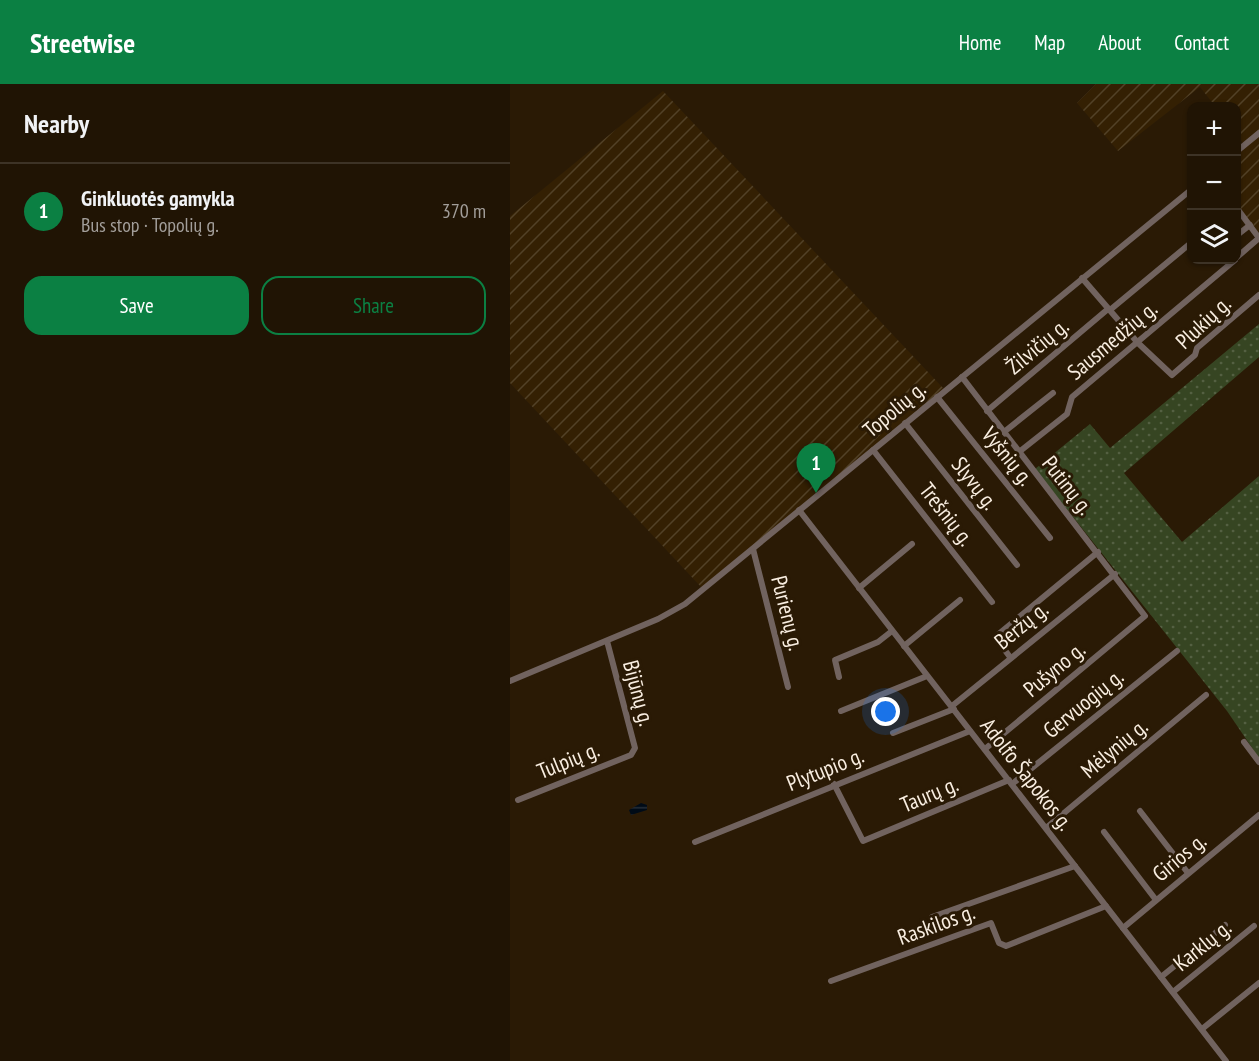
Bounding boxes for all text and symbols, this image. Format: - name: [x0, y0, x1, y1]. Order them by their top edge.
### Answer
- text: Streetwise: [30, 24, 135, 61]
- text: Home: [959, 29, 1001, 56]
- text: Map: [1034, 29, 1065, 56]
- text: About: [1098, 29, 1141, 56]
- text: Contact: [1174, 29, 1229, 56]
- map controls: [1187, 102, 1241, 264]
- button: +: [1187, 102, 1241, 156]
- text: Nearby: [24, 107, 89, 140]
- button: −: [1187, 156, 1241, 210]
- text: Ginkluotės gamykla: [81, 184, 235, 212]
- text: 1: [39, 198, 48, 224]
- text: 370 m: [442, 198, 486, 224]
- button: layers: [1187, 210, 1241, 264]
- text: Bus stop · Topolių g.: [81, 212, 219, 238]
- button: Save: [24, 276, 249, 335]
- button: Share: [261, 276, 486, 335]
- street label: Plukių g.: [1169, 289, 1237, 355]
- street label: Sausmedžių g.: [1061, 294, 1163, 386]
- street label: Žilvičių g.: [1000, 312, 1074, 380]
- street label: Topolių g.: [857, 375, 931, 443]
- street label: Vyšnių g.: [975, 420, 1040, 491]
- pin: 1: [796, 444, 836, 493]
- street label: Putinų g.: [1036, 450, 1100, 520]
- street label: Slyvų g.: [946, 451, 1004, 515]
- street label: Trešnių g.: [914, 477, 980, 551]
- street label: Purienų g.: [765, 573, 811, 653]
- street label: Beržų g.: [988, 595, 1054, 655]
- street label: Pušyno g.: [1017, 635, 1091, 703]
- street label: Bijūnų g.: [617, 657, 661, 729]
- street label: Gervuogių g.: [1037, 662, 1129, 744]
- your location: [871, 697, 900, 726]
- street label: Adolfo Šapokos g.: [974, 712, 1080, 836]
- street label: Mėlynių g.: [1075, 712, 1153, 784]
- street label: Tulpių g.: [533, 735, 603, 785]
- street label: Plytupio g.: [782, 741, 868, 797]
- street label: Taurų g.: [896, 769, 962, 819]
- street label: Girios g.: [1146, 826, 1212, 887]
- street label: Raskilos g.: [893, 897, 979, 951]
- street label: Karklų g.: [1167, 913, 1237, 977]

